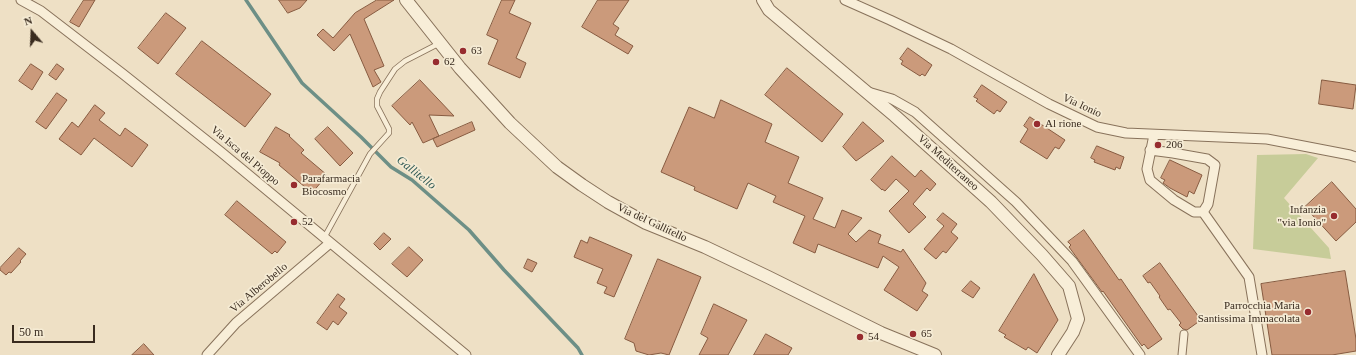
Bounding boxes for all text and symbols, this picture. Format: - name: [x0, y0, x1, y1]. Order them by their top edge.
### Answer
- north arrow: [12, 12, 52, 52]
- text: N: [22, 14, 34, 28]
- place label: 63: [471, 44, 482, 58]
- marker: 63: [458, 46, 468, 56]
- place label: 62: [444, 55, 455, 69]
- marker: 62: [431, 57, 441, 67]
- street label: Via Ionio: [1061, 91, 1103, 121]
- place label: Al rione: [1045, 117, 1081, 131]
- marker: Al rione: [1032, 119, 1042, 129]
- street label: Via Isca del Pioppo: [208, 123, 282, 189]
- street label: Via Mediterraneo: [915, 132, 981, 194]
- place label: 206: [1166, 138, 1182, 152]
- marker: 206: [1153, 140, 1163, 150]
- water label: Gallitello: [393, 153, 439, 193]
- place label: Parafarmacia Biocosmo: [302, 172, 360, 198]
- marker: Parafarmacia Biocosmo: [289, 180, 299, 190]
- street label: Via del Gallitello: [615, 201, 689, 245]
- place label: Infanzia "via Ionio": [1278, 203, 1326, 229]
- marker: Infanzia "via Ionio": [1329, 211, 1339, 221]
- place label: 52: [302, 215, 313, 229]
- marker: 52: [289, 217, 299, 227]
- street label: Via Alberobello: [228, 260, 290, 316]
- place label: Parrocchia Maria Santissima Immacolata: [1198, 299, 1300, 325]
- marker: Parrocchia Maria Santissima Immacolata: [1303, 307, 1313, 317]
- scale bar: [14, 317, 97, 343]
- text: 50 m: [19, 325, 43, 339]
- place label: 65: [921, 327, 932, 341]
- marker: 65: [908, 329, 918, 339]
- place label: 54: [868, 330, 879, 344]
- marker: 54: [855, 332, 865, 342]

